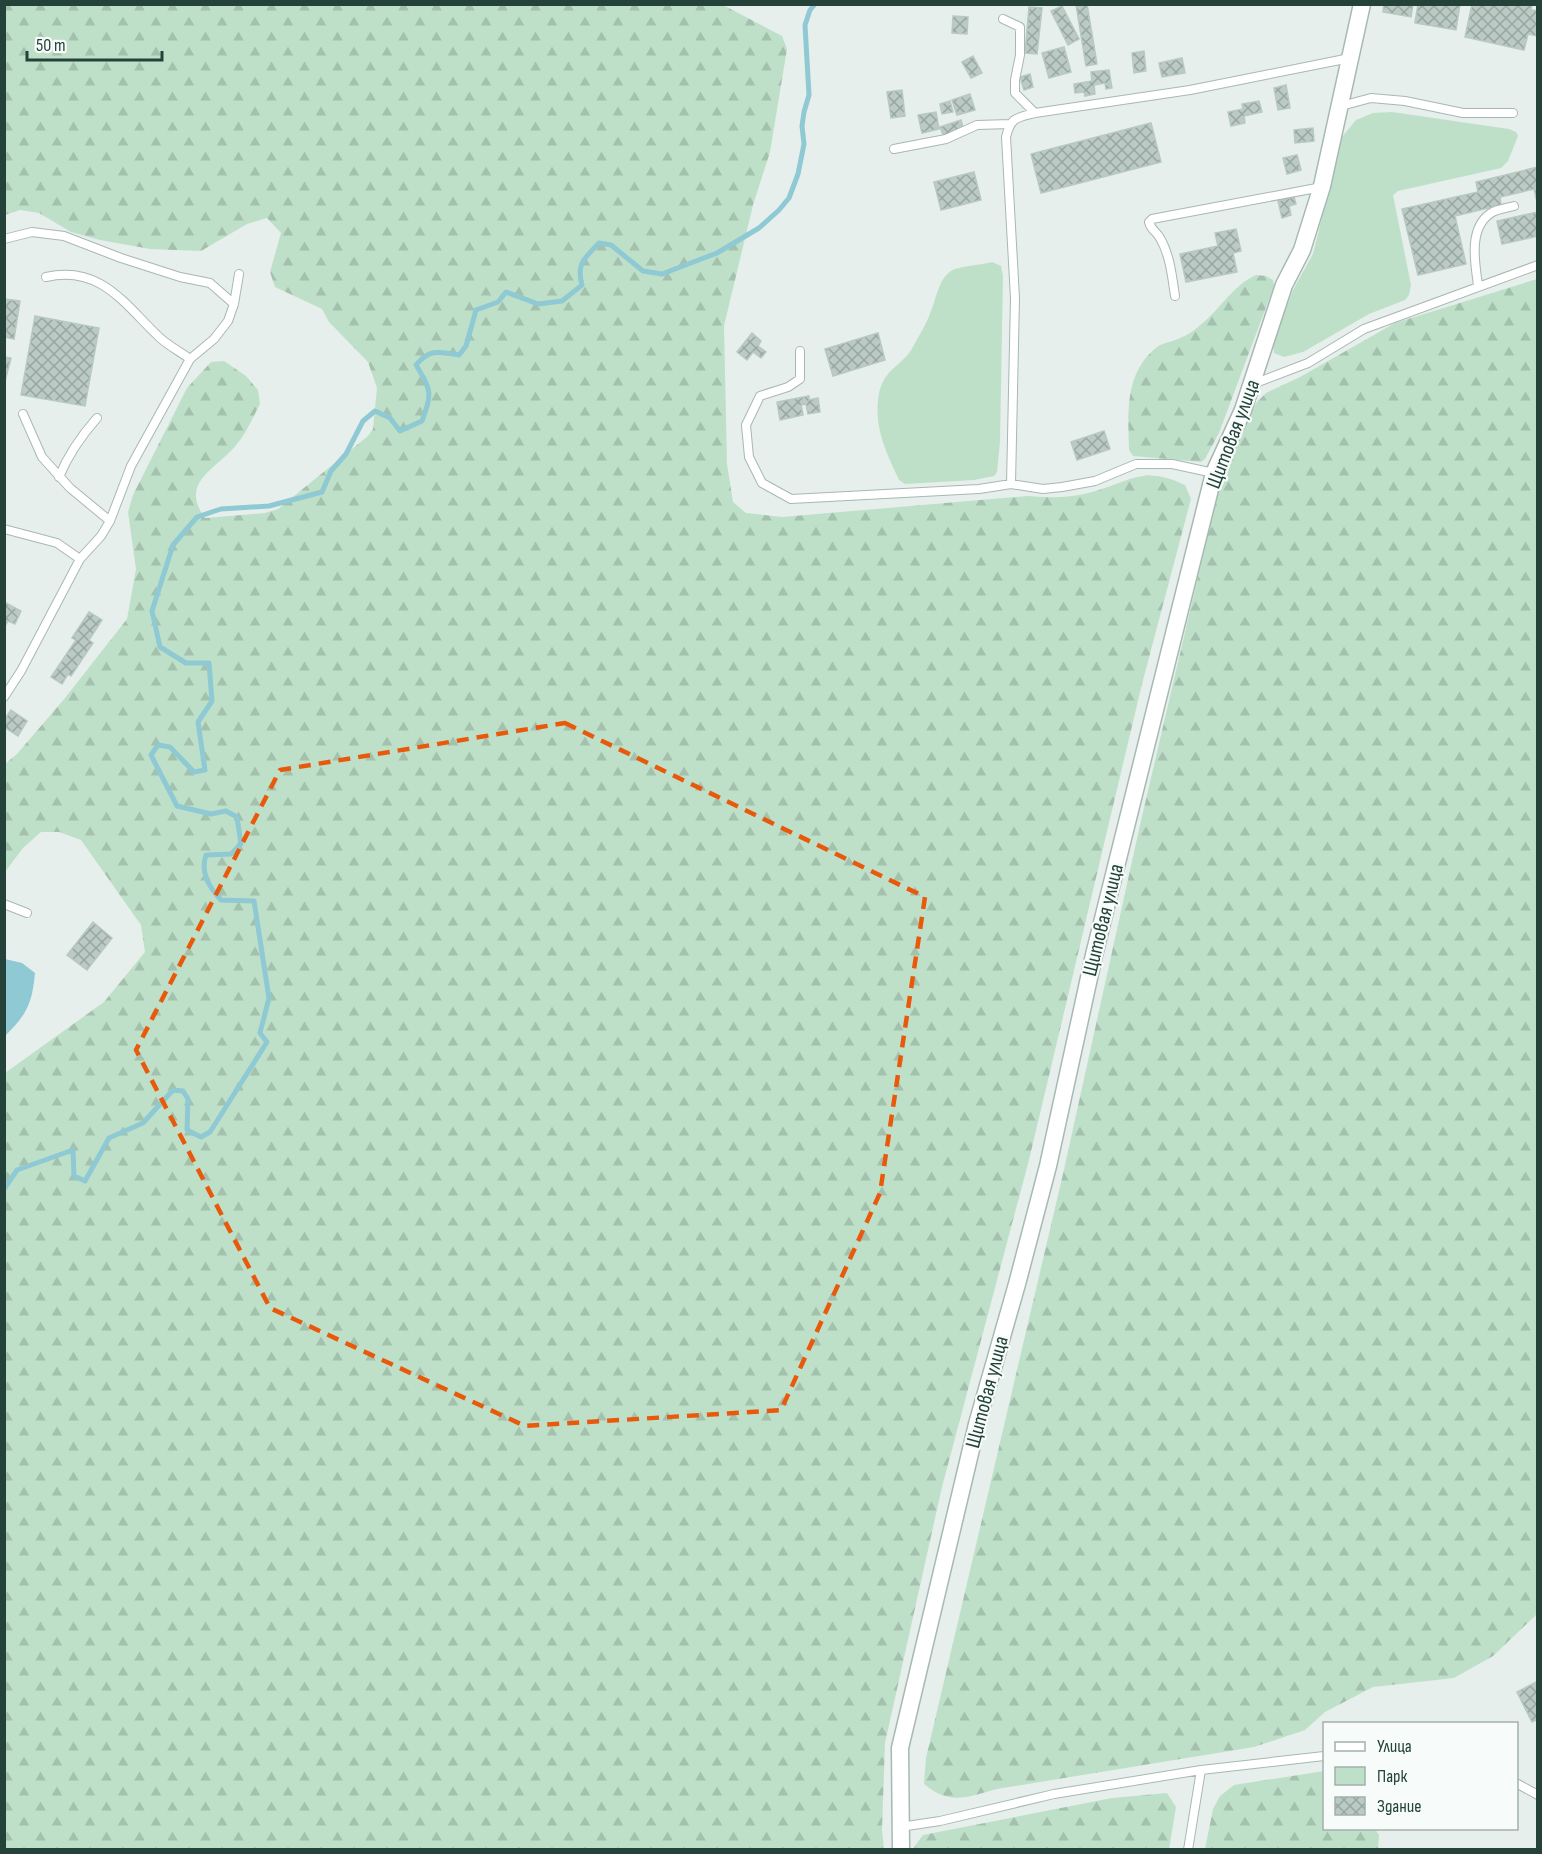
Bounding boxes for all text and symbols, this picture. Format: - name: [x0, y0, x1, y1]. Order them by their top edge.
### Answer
- scale bar: [27, 24, 162, 62]
- text: 50 m: [36, 35, 66, 56]
- street label: Щитовая улица: [1201, 376, 1265, 492]
- street label: Щитовая улица: [1077, 861, 1129, 979]
- street label: Щитовая улица: [960, 1333, 1014, 1451]
- legend: [1323, 1722, 1518, 1830]
- text: Улица: [1377, 1736, 1412, 1757]
- text: Парк: [1377, 1766, 1408, 1787]
- text: Здание: [1377, 1796, 1422, 1817]

